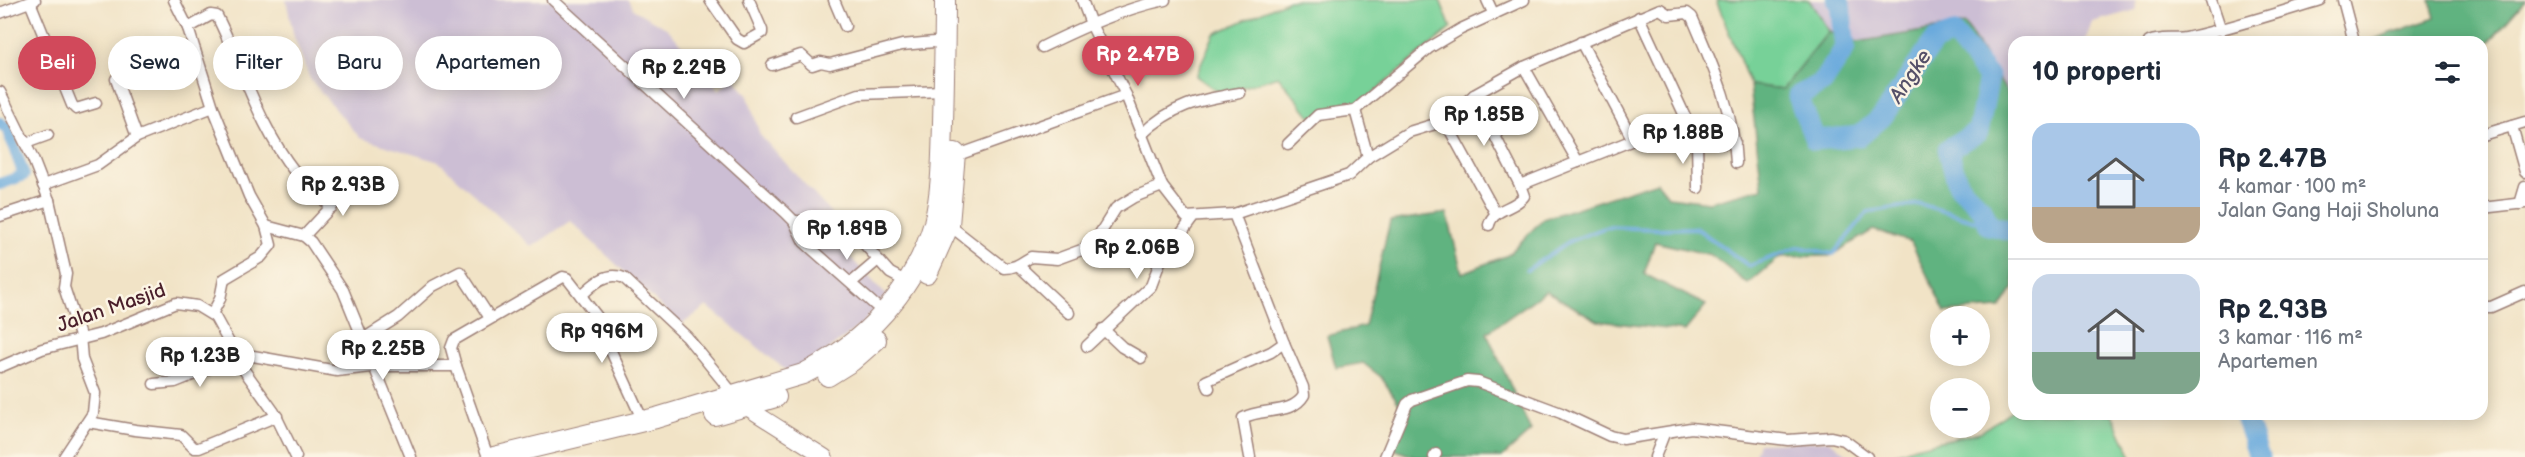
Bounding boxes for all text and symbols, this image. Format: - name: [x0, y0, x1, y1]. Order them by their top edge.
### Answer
- chip: Beli: [18, 36, 96, 90]
- chip: Sewa: [108, 36, 201, 90]
- chip: Filter: [213, 36, 303, 90]
- chip: Baru: [315, 36, 403, 90]
- chip: Apartemen: [415, 36, 562, 90]
- pin: Rp 2.47B: [1076, 36, 1200, 87]
- text: Rp 2.47B: [1096, 43, 1180, 67]
- water label: Angke: [1883, 45, 1937, 108]
- pin: Rp 2.29B: [622, 49, 746, 100]
- text: Rp 2.29B: [642, 56, 726, 80]
- icon: filters: [2431, 56, 2464, 89]
- text: 10 properti: [2032, 57, 2161, 88]
- pin: Rp 1.85B: [1422, 96, 1546, 147]
- text: Rp 1.85B: [1443, 103, 1525, 127]
- pin: Rp 1.88B: [1621, 114, 1745, 165]
- text: Rp 1.88B: [1642, 121, 1724, 145]
- text: Rp 2.47B: [2218, 144, 2327, 175]
- icon: home: [2080, 147, 2152, 219]
- pin: Rp 2.93B: [281, 166, 405, 217]
- text: Rp 2.93B: [301, 173, 385, 197]
- text: 4 kamar · 100 m²: [2218, 175, 2366, 199]
- text: Jalan Gang Haji Sholuna: [2218, 199, 2439, 223]
- pin: Rp 1.89B: [785, 210, 909, 261]
- text: Rp 1.89B: [806, 217, 888, 241]
- pin: Rp 2.06B: [1075, 229, 1199, 280]
- text: Rp 2.06B: [1094, 236, 1180, 260]
- street label: Jalan Masjid: [54, 278, 169, 338]
- text: Rp 2.93B: [2218, 295, 2328, 326]
- icon: home: [2080, 298, 2152, 370]
- map controls: [1930, 306, 1990, 438]
- button: +: [1930, 306, 1990, 366]
- pin: Rp 996M: [547, 313, 657, 364]
- text: Rp 996M: [560, 320, 644, 344]
- text: 3 kamar · 116 m²: [2218, 326, 2363, 350]
- pin: Rp 2.25B: [321, 330, 445, 381]
- pin: Rp 1.23B: [138, 337, 262, 388]
- text: Rp 2.25B: [341, 337, 425, 361]
- text: Rp 1.23B: [160, 344, 240, 368]
- text: Apartemen: [2218, 350, 2318, 374]
- button: −: [1930, 378, 1990, 438]

